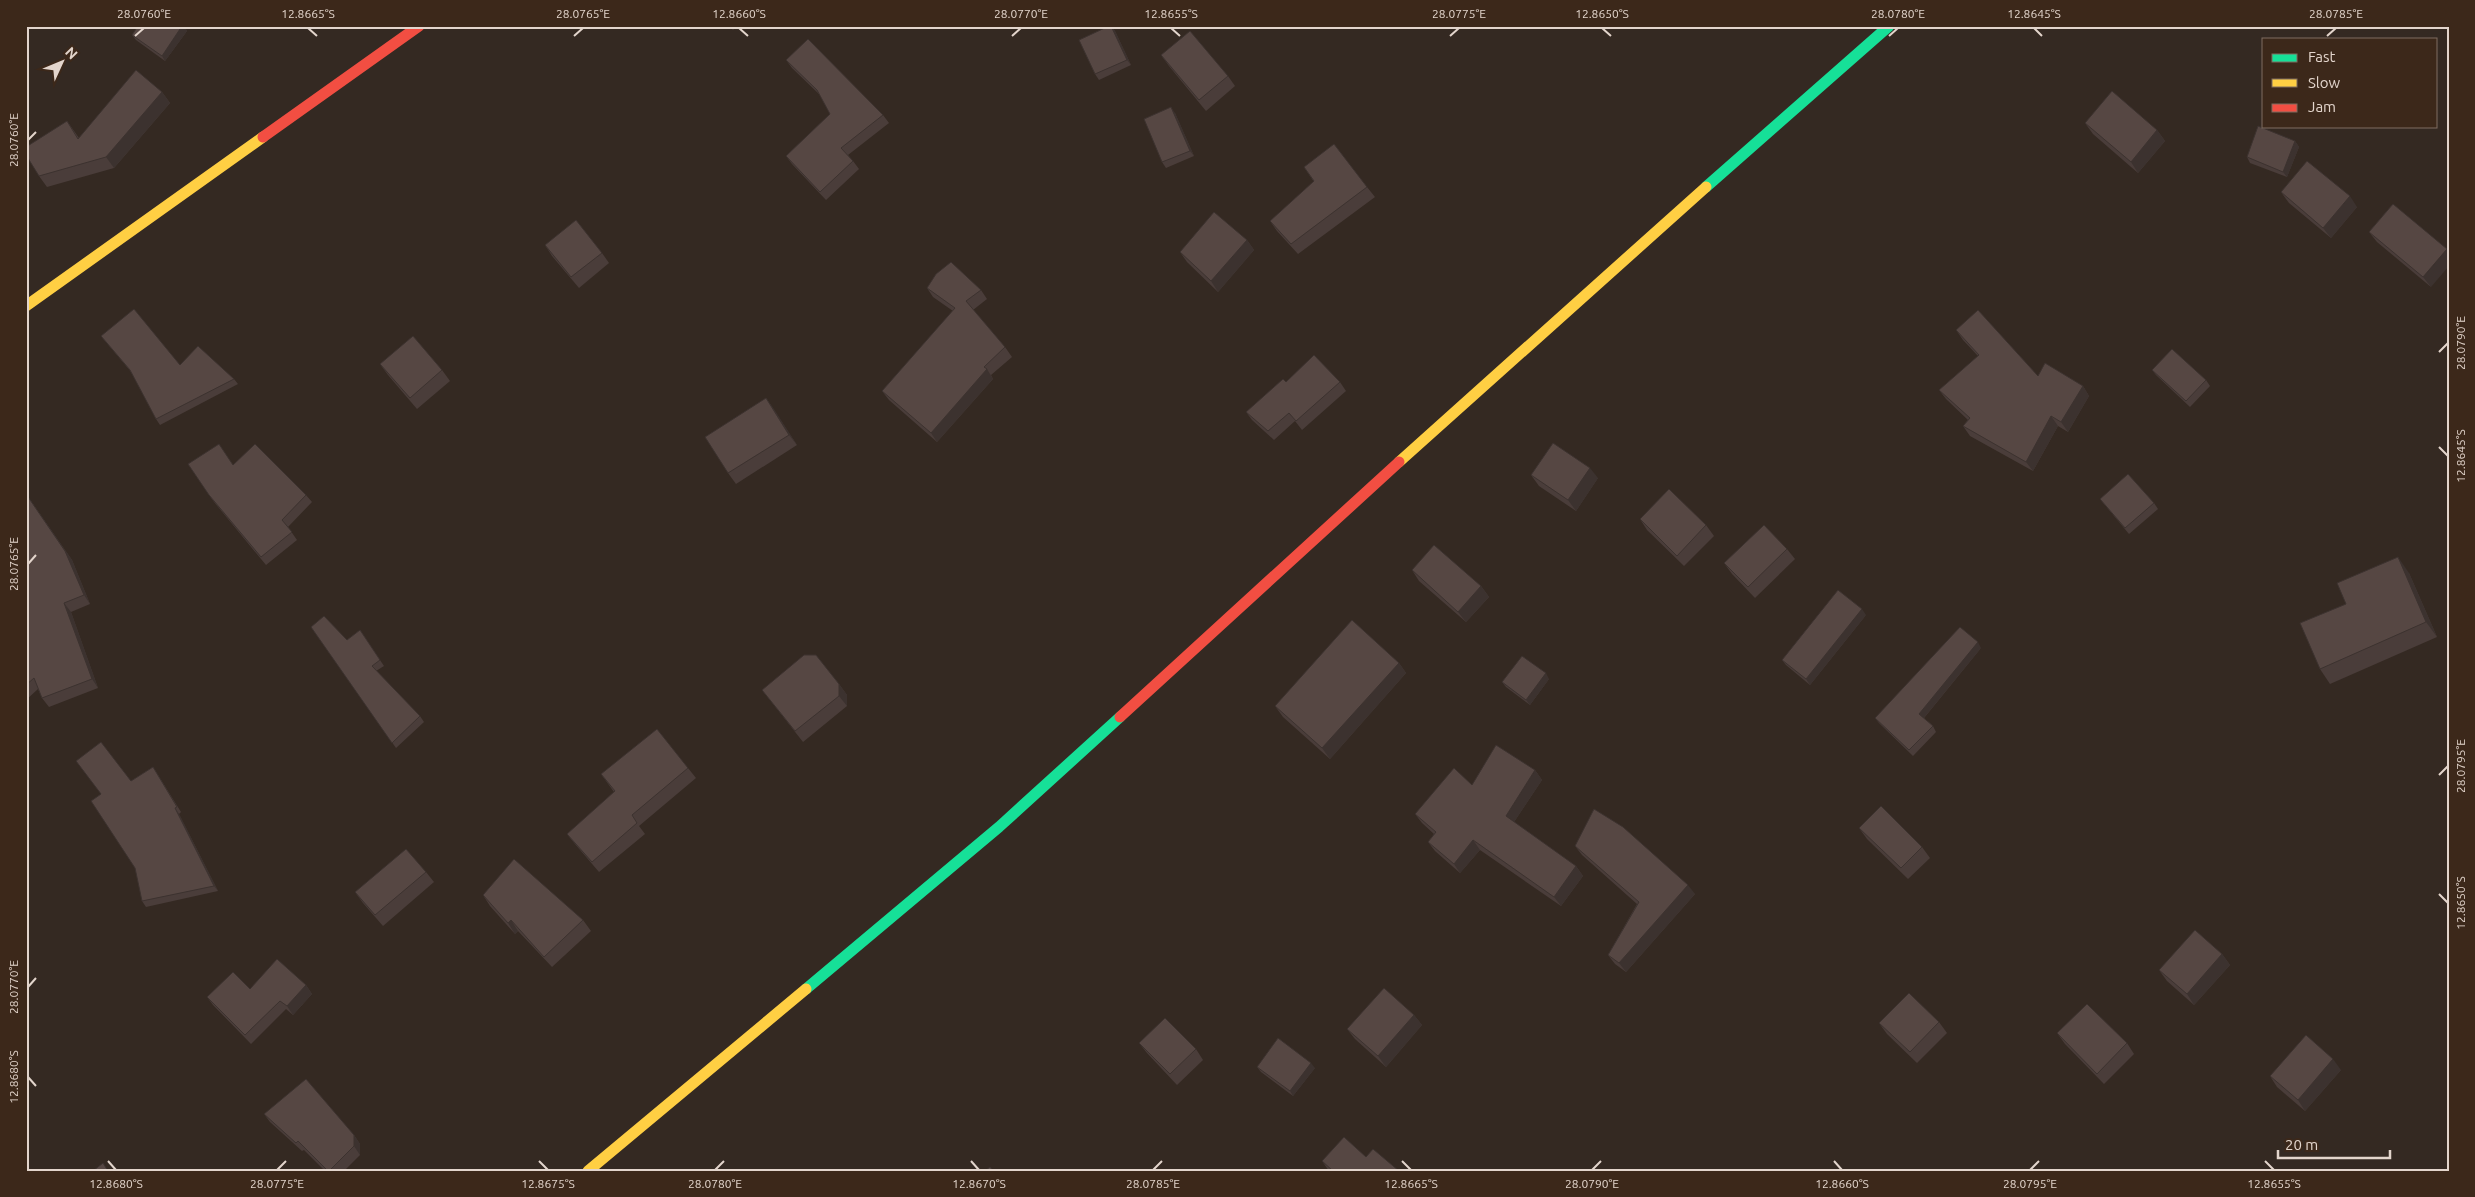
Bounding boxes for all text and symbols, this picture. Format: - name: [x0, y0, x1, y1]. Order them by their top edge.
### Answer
- text: 28.0760°E: [117, 7, 171, 20]
- text: 12.8665°S: [281, 7, 335, 20]
- text: 28.0765°E: [556, 7, 610, 20]
- text: 12.8660°S: [712, 7, 766, 20]
- text: 28.0770°E: [994, 7, 1048, 20]
- text: 12.8655°S: [1144, 7, 1198, 20]
- text: 28.0775°E: [1432, 7, 1486, 20]
- text: 12.8650°S: [1575, 7, 1629, 20]
- text: 28.0780°E: [1871, 7, 1925, 20]
- text: 12.8645°S: [2007, 7, 2061, 20]
- text: 28.0785°E: [2309, 7, 2363, 20]
- north arrow: [38, 38, 88, 88]
- legend: [2262, 38, 2438, 128]
- text: N: [62, 44, 81, 62]
- text: Fast: [2308, 48, 2336, 65]
- text: Slow: [2308, 74, 2341, 91]
- text: Jam: [2308, 98, 2336, 115]
- text: 28.0760°E: [7, 113, 20, 167]
- text: 28.0790°E: [2454, 316, 2467, 370]
- text: 12.8645°S: [2454, 429, 2467, 483]
- text: 28.0765°E: [7, 537, 20, 591]
- text: 28.0795°E: [2454, 739, 2467, 793]
- text: 12.8650°S: [2454, 876, 2467, 930]
- text: 28.0770°E: [7, 960, 20, 1014]
- text: 12.8680°S: [7, 1050, 20, 1104]
- scale bar: [2278, 1127, 2390, 1159]
- text: 20 m: [2285, 1136, 2318, 1153]
- text: 12.8680°S: [89, 1177, 143, 1190]
- text: 28.0775°E: [250, 1177, 304, 1190]
- text: 12.8675°S: [521, 1177, 575, 1190]
- text: 28.0780°E: [688, 1177, 742, 1190]
- text: 12.8670°S: [952, 1177, 1006, 1190]
- text: 28.0785°E: [1126, 1177, 1180, 1190]
- text: 12.8665°S: [1384, 1177, 1438, 1190]
- text: 28.0790°E: [1565, 1177, 1619, 1190]
- text: 12.8660°S: [1815, 1177, 1869, 1190]
- text: 28.0795°E: [2003, 1177, 2057, 1190]
- text: 12.8655°S: [2247, 1177, 2301, 1190]

